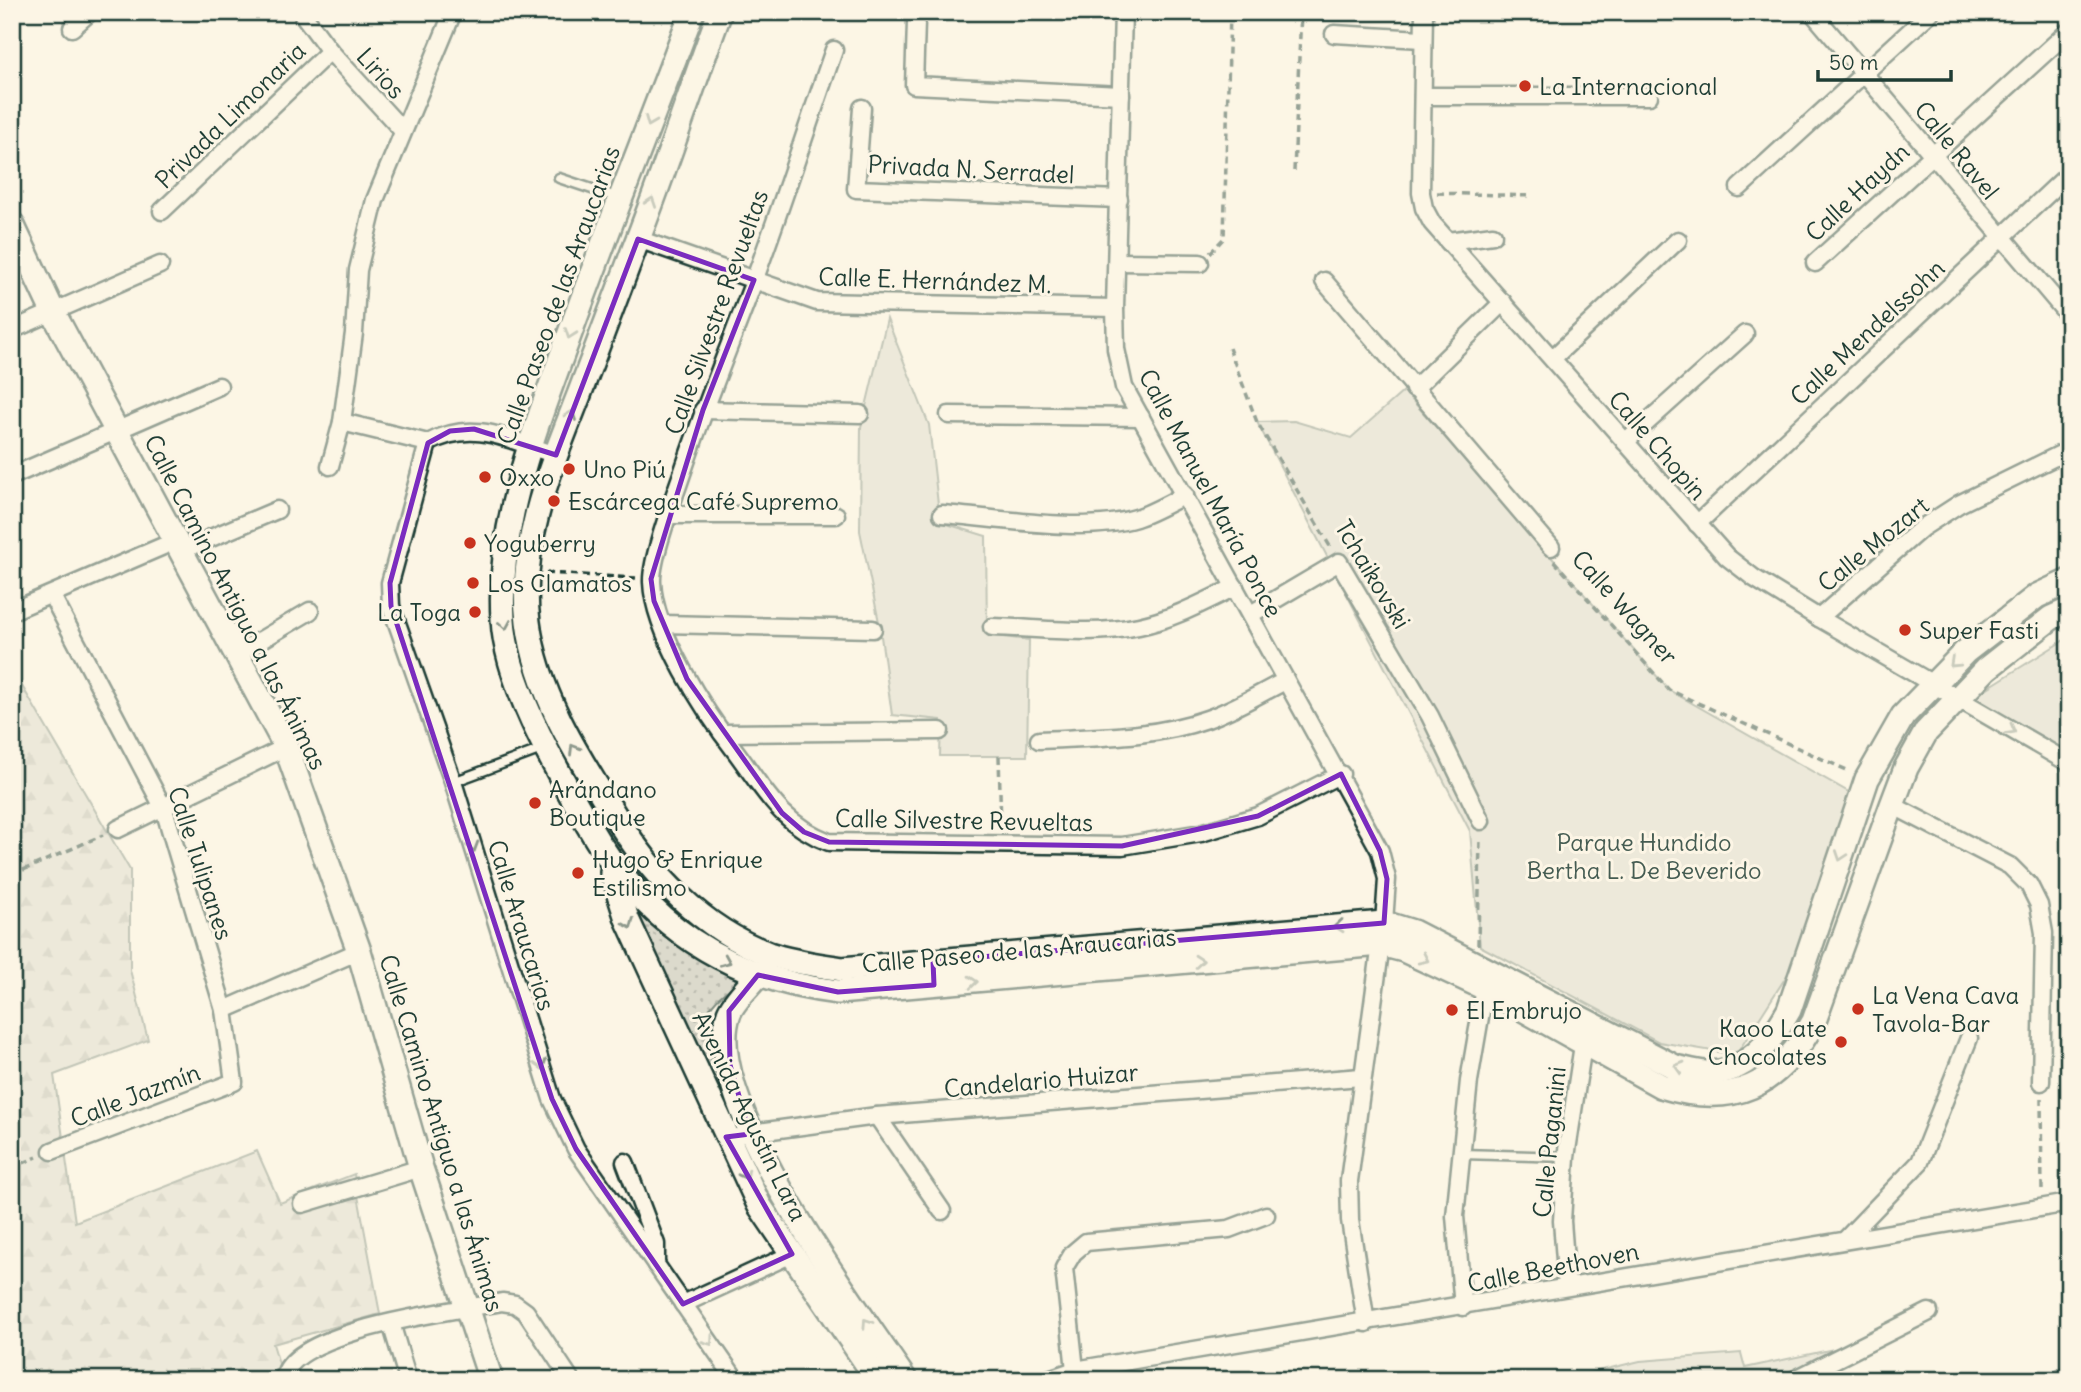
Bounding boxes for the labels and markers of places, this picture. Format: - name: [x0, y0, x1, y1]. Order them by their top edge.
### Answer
- place label: La Internacional: [1539, 71, 1717, 101]
- marker: La Internacional: [1517, 78, 1533, 94]
- place label: Uno Piú: [583, 454, 666, 484]
- marker: Uno Piú: [561, 461, 577, 477]
- place label: Oxxo: [499, 462, 554, 492]
- marker: Oxxo: [477, 469, 493, 485]
- place label: Escárcega Café Supremo: [568, 486, 839, 516]
- marker: Escárcega Café Supremo: [546, 493, 562, 509]
- place label: Yoguberry: [484, 528, 596, 558]
- marker: Yoguberry: [462, 535, 478, 551]
- place label: Los Clamatos: [487, 568, 632, 598]
- marker: Los Clamatos: [465, 575, 481, 591]
- place label: La Toga: [377, 597, 461, 627]
- marker: La Toga: [467, 604, 483, 620]
- place label: Super Fasti: [1919, 615, 2039, 645]
- marker: Super Fasti: [1897, 622, 1913, 638]
- place label: Arándano Boutique: [549, 774, 657, 832]
- marker: Arándano Boutique: [527, 795, 543, 811]
- place label: Hugo & Enrique Estilismo: [592, 844, 763, 902]
- marker: Hugo & Enrique Estilismo: [570, 865, 586, 881]
- place label: La Vena Cava Tavola-Bar: [1872, 980, 2019, 1038]
- place label: El Embrujo: [1466, 995, 1582, 1025]
- marker: La Vena Cava Tavola-Bar: [1850, 1001, 1866, 1017]
- marker: El Embrujo: [1444, 1002, 1460, 1018]
- place label: Kaoo Late Chocolates: [1708, 1013, 1827, 1071]
- marker: Kaoo Late Chocolates: [1833, 1034, 1849, 1050]

